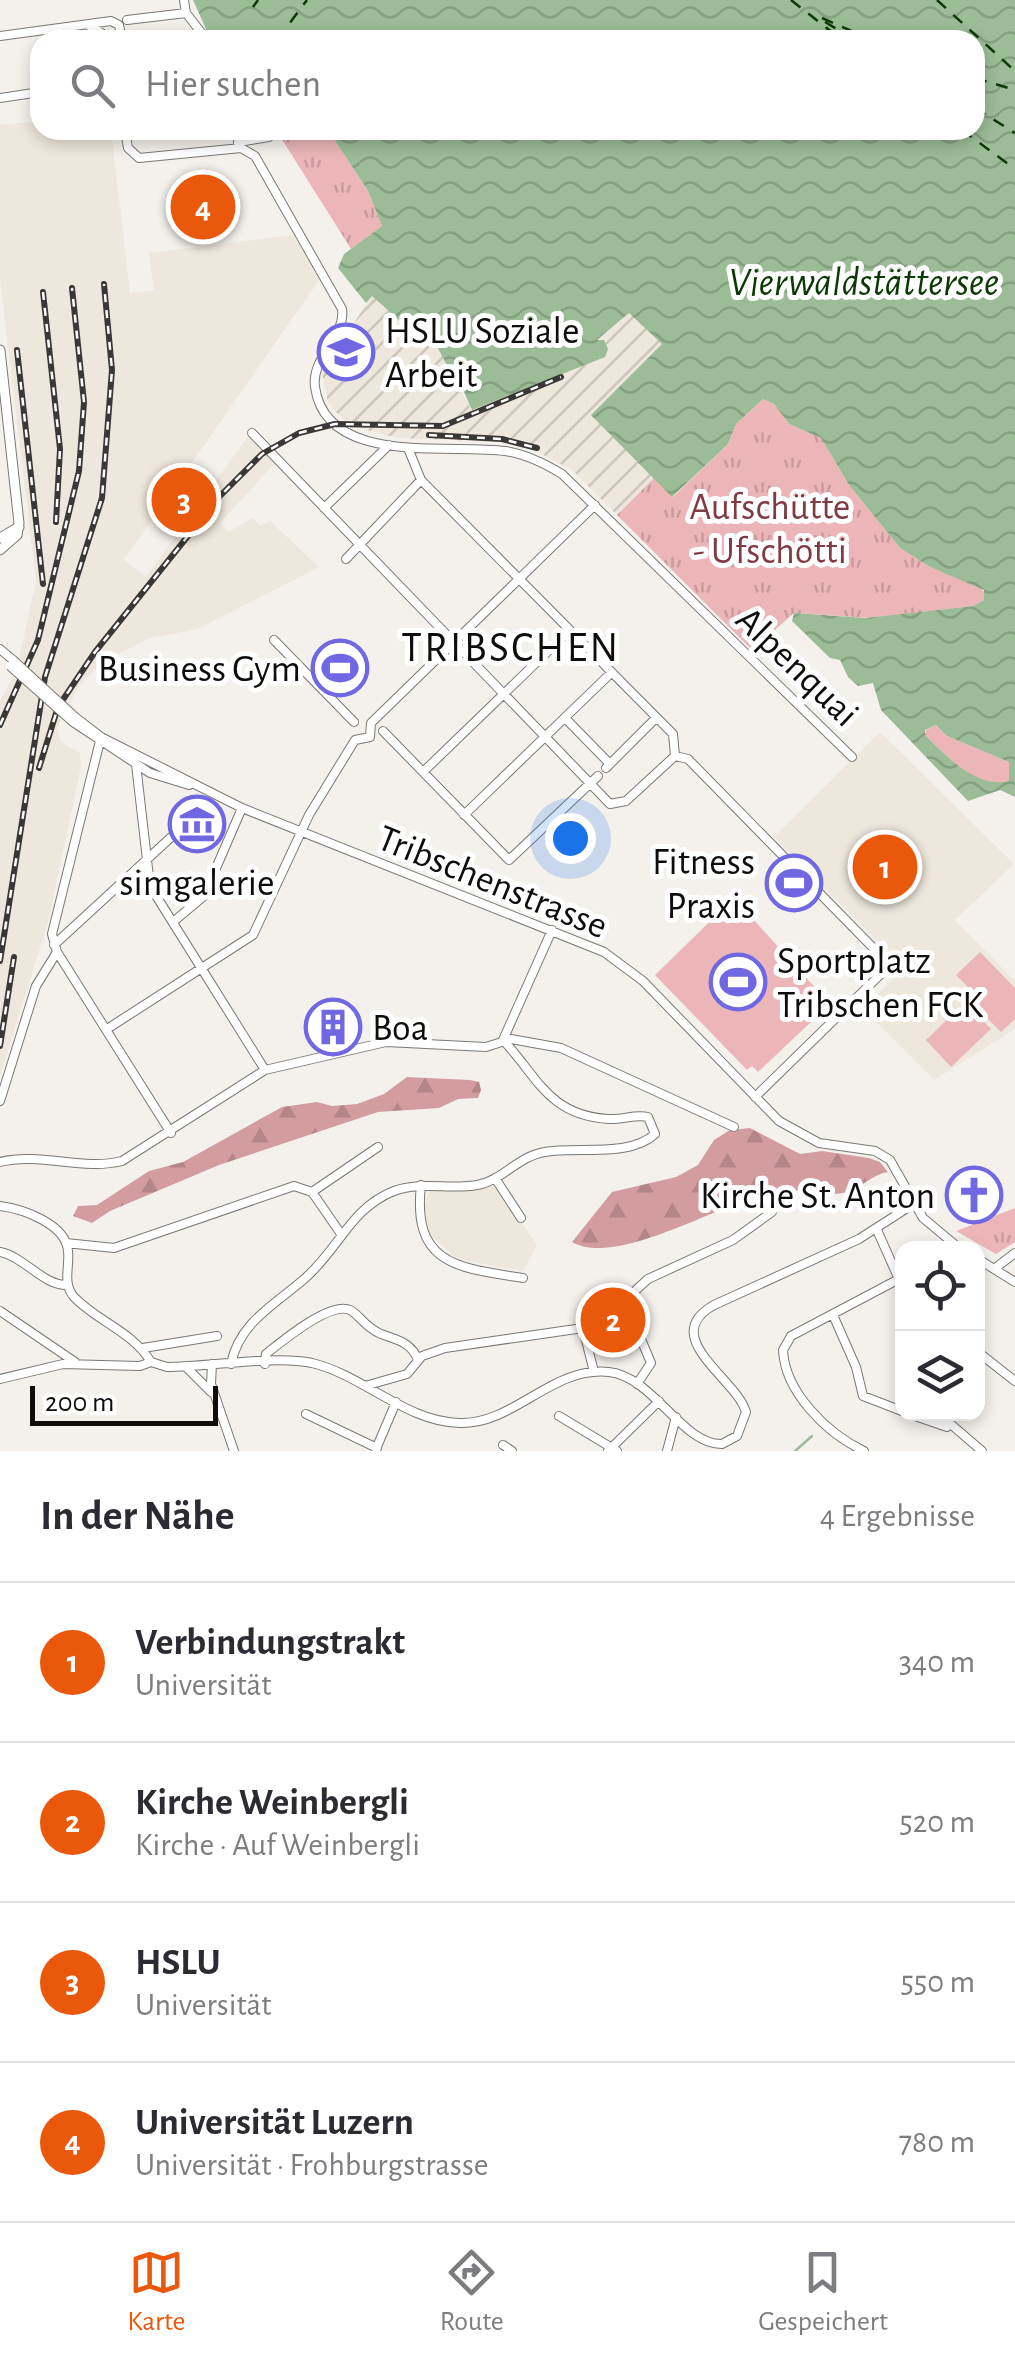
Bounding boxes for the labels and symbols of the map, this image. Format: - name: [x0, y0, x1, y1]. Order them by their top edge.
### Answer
- pin: 4: [170, 170, 236, 244]
- water label: Vierwaldstättersee: [729, 263, 999, 303]
- place label: HSLU Soziale Arbeit: [385, 313, 579, 395]
- school or university icon: HSLU Soziale Arbeit: [316, 322, 376, 382]
- pin: 3: [152, 462, 216, 538]
- park label: Aufschütte - Ufschötti: [690, 489, 850, 571]
- street label: Alpenquai: [728, 601, 865, 734]
- district label: TRIBSCHEN: [401, 627, 621, 669]
- sports icon: Business Gym: [310, 638, 370, 698]
- place label: Business Gym: [98, 651, 301, 689]
- museum icon: simgalerie: [167, 794, 227, 854]
- your location: [545, 813, 596, 864]
- street label: Tribschenstrasse: [372, 820, 613, 946]
- pin: 1: [852, 830, 918, 904]
- place label: Fitness Praxis: [652, 844, 755, 926]
- sports icon: Fitness Praxis: [764, 853, 824, 913]
- place label: simgalerie: [119, 865, 275, 903]
- place label: Sportplatz Tribschen FCK: [777, 943, 983, 1025]
- sports icon: Sportplatz Tribschen FCK: [708, 952, 768, 1012]
- building icon: Boa: [303, 997, 363, 1057]
- place label: Boa: [372, 1010, 428, 1048]
- church icon: Kirche St. Anton: [944, 1165, 1004, 1225]
- place label: Kirche St. Anton: [700, 1178, 935, 1216]
- pin: 2: [580, 1282, 646, 1358]
- scale bar: [30, 1381, 218, 1426]

